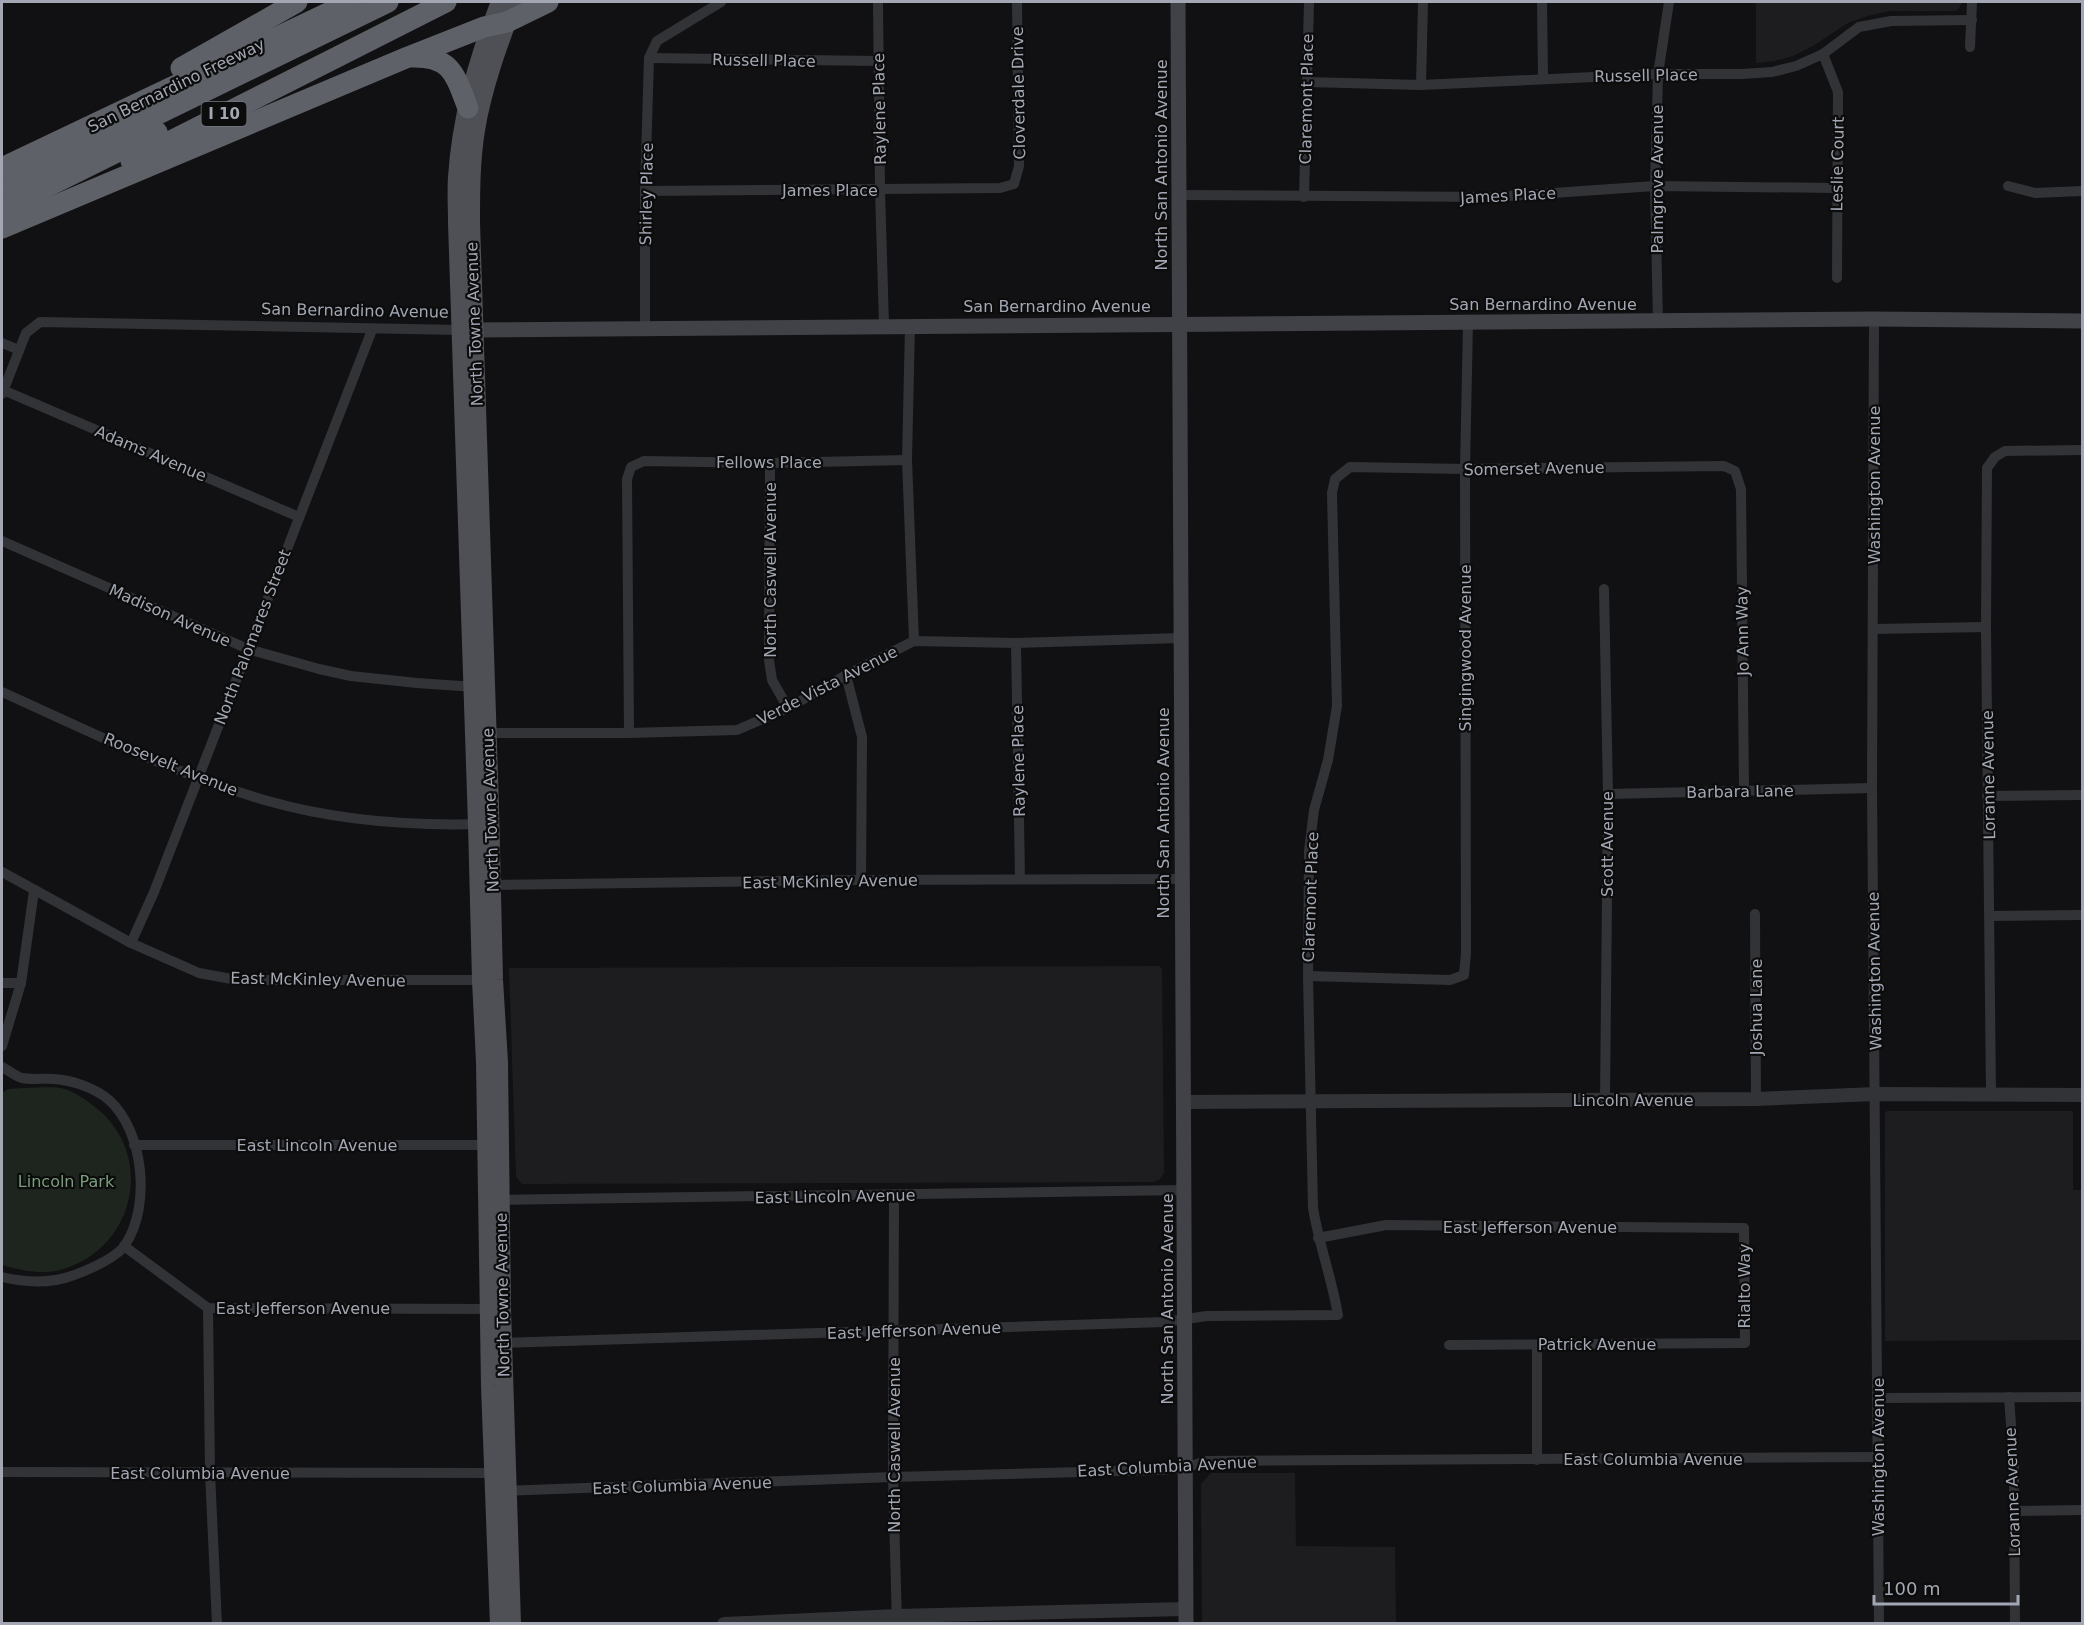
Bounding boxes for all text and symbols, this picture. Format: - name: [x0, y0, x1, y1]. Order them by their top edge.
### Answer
- street label: Cloverdale Drive: [1008, 26, 1029, 160]
- street label: Claremont Place: [1296, 33, 1317, 165]
- street label: San Bernardino Freeway: [85, 34, 268, 137]
- street label: Russell Place: [712, 50, 816, 71]
- street label: Raylene Place: [869, 53, 890, 165]
- street label: North San Antonio Avenue: [1152, 59, 1171, 271]
- street label: Russell Place: [1594, 65, 1698, 86]
- road number: I 10: [202, 102, 246, 126]
- street label: Palmgrove Avenue: [1648, 105, 1667, 253]
- street label: Leslie Court: [1827, 117, 1848, 211]
- street label: Shirley Place: [636, 142, 657, 246]
- street label: James Place: [781, 181, 878, 200]
- street label: James Place: [1459, 184, 1556, 208]
- street label: North Towne Avenue: [462, 242, 487, 406]
- street label: San Bernardino Avenue: [1449, 295, 1637, 314]
- street label: San Bernardino Avenue: [963, 297, 1151, 316]
- street label: San Bernardino Avenue: [261, 299, 449, 322]
- street label: Washington Avenue: [1865, 406, 1884, 564]
- street label: Adams Avenue: [92, 421, 209, 485]
- street label: Fellows Place: [716, 453, 822, 472]
- street label: Somerset Avenue: [1463, 458, 1605, 479]
- street label: North Caswell Avenue: [761, 482, 780, 658]
- street label: North Palomares Street: [210, 547, 295, 728]
- street label: Singingwood Avenue: [1456, 565, 1475, 732]
- street label: Madison Avenue: [106, 580, 234, 651]
- street label: Jo Ann Way: [1732, 586, 1753, 677]
- street label: Verde Vista Avenue: [754, 642, 901, 729]
- street label: Raylene Place: [1008, 705, 1029, 817]
- street label: North San Antonio Avenue: [1154, 707, 1173, 919]
- street label: Loranne Avenue: [1978, 710, 1999, 840]
- street label: North Towne Avenue: [478, 728, 503, 892]
- street label: Roosevelt Avenue: [101, 729, 241, 800]
- street label: Barbara Lane: [1686, 781, 1794, 802]
- street label: Scott Avenue: [1598, 791, 1617, 897]
- street label: Claremont Place: [1299, 831, 1322, 963]
- street label: East McKinley Avenue: [742, 870, 918, 893]
- street label: Washington Avenue: [1864, 892, 1885, 1050]
- street label: Joshua Lane: [1747, 959, 1766, 1056]
- street label: East McKinley Avenue: [230, 968, 406, 991]
- street label: Lincoln Avenue: [1572, 1091, 1694, 1110]
- street label: East Lincoln Avenue: [237, 1136, 397, 1155]
- park label: Lincoln Park: [18, 1172, 115, 1191]
- street label: East Lincoln Avenue: [754, 1186, 916, 1207]
- street label: North San Antonio Avenue: [1158, 1193, 1177, 1405]
- street label: North Towne Avenue: [492, 1213, 513, 1377]
- street label: East Jefferson Avenue: [1443, 1218, 1617, 1237]
- street label: Rialto Way: [1735, 1243, 1754, 1329]
- street label: East Jefferson Avenue: [216, 1299, 390, 1318]
- street label: East Jefferson Avenue: [827, 1318, 1002, 1343]
- street label: Patrick Avenue: [1538, 1335, 1656, 1354]
- street label: North Caswell Avenue: [885, 1357, 904, 1533]
- street label: Washington Avenue: [1869, 1378, 1888, 1536]
- street label: Loranne Avenue: [2001, 1427, 2024, 1557]
- street label: East Columbia Avenue: [1563, 1450, 1743, 1469]
- street label: East Columbia Avenue: [1077, 1452, 1257, 1481]
- street label: East Columbia Avenue: [110, 1464, 290, 1483]
- street label: East Columbia Avenue: [592, 1473, 772, 1498]
- scale bar: [1874, 1568, 2018, 1606]
- text: 100 m: [1883, 1578, 1941, 1599]

